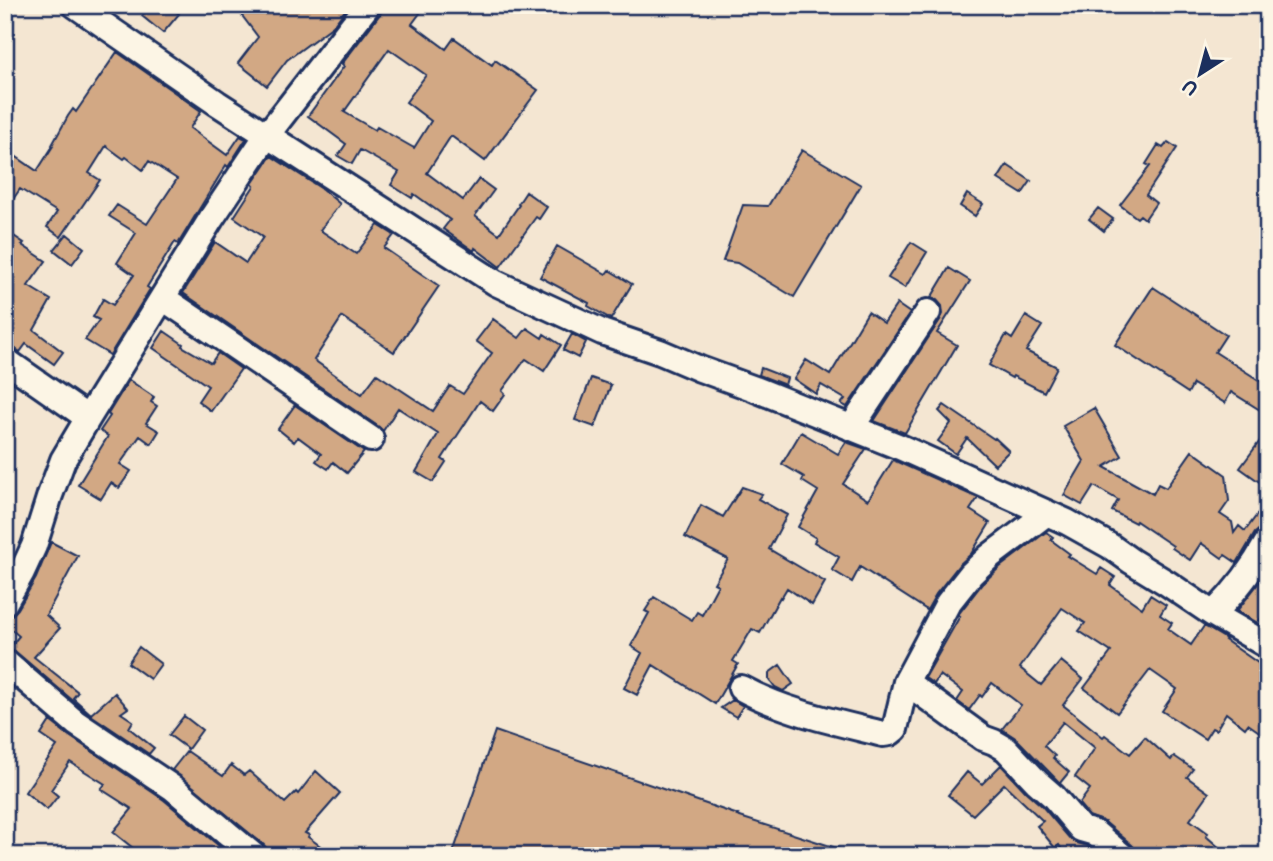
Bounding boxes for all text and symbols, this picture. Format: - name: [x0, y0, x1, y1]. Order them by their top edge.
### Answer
- north arrow: [1164, 38, 1234, 108]
- text: U: [1179, 73, 1203, 100]

